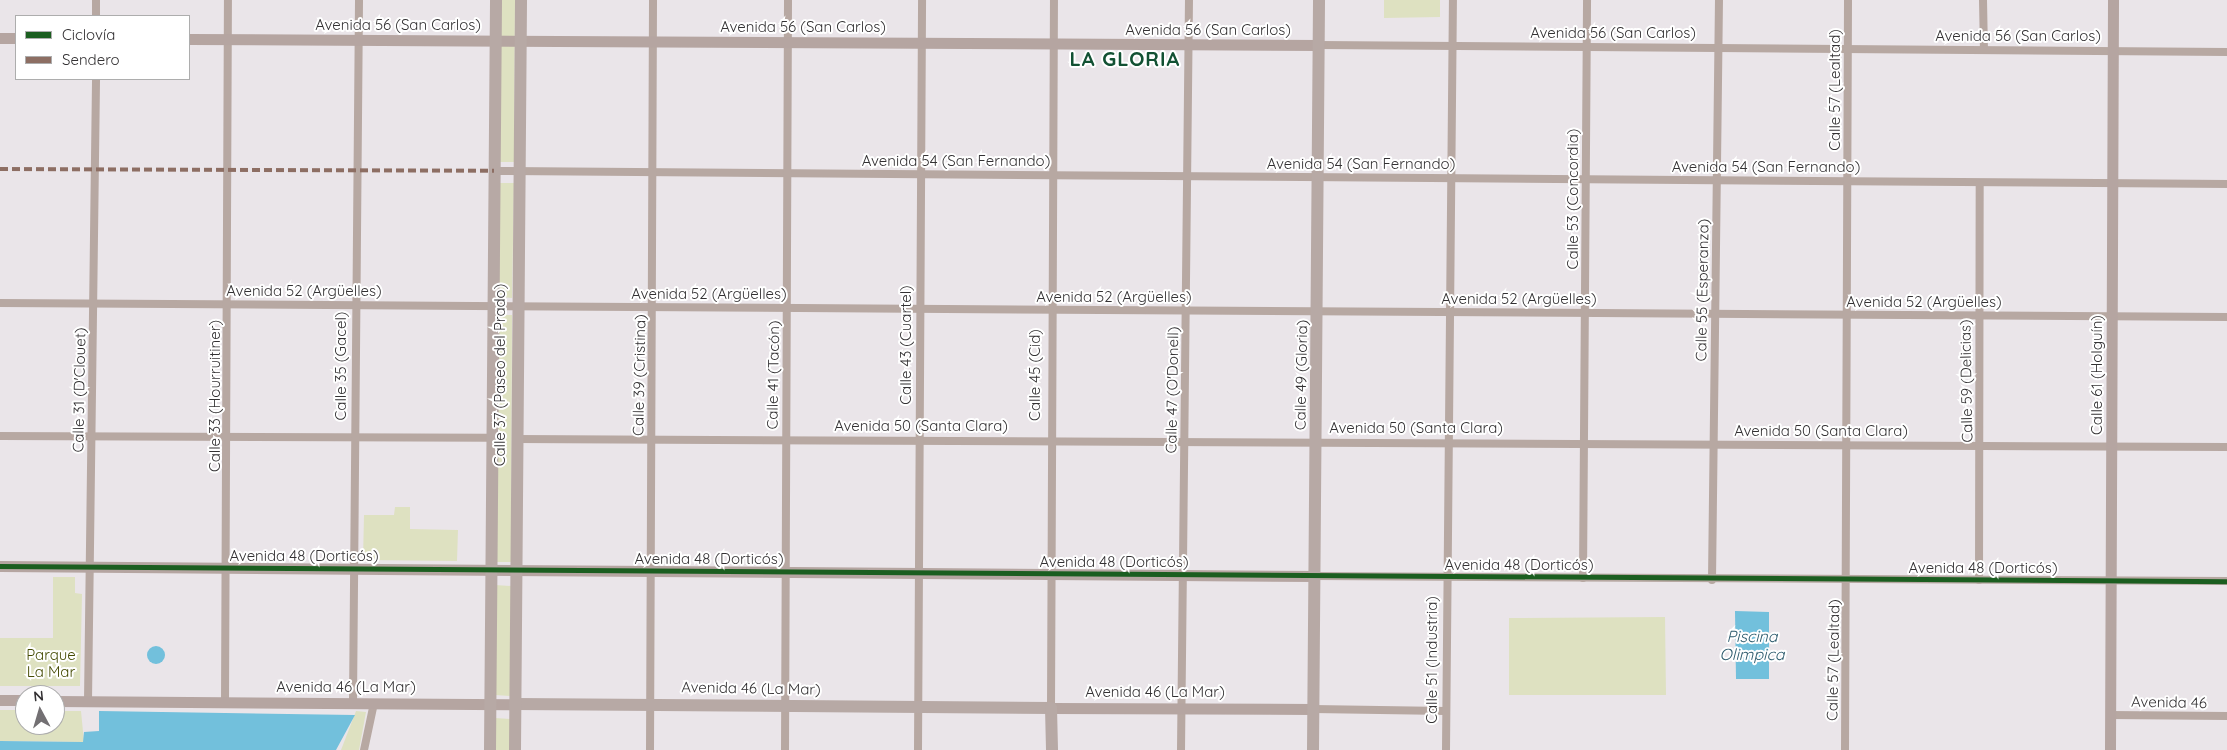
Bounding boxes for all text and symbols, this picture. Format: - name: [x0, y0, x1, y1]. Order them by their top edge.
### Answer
- legend: [15, 15, 190, 80]
- street label: Avenida 56 (San Carlos): [315, 16, 481, 34]
- street label: Avenida 56 (San Carlos): [720, 18, 886, 36]
- street label: Avenida 56 (San Carlos): [1125, 21, 1291, 39]
- street label: Avenida 56 (San Carlos): [1530, 24, 1696, 42]
- text: Ciclovía: [62, 25, 115, 44]
- street label: Avenida 56 (San Carlos): [1935, 27, 2101, 45]
- street label: Calle 57 (Lealtad): [1826, 29, 1844, 151]
- district label: LA GLORIA: [1068, 46, 1182, 70]
- text: Sendero: [62, 50, 120, 69]
- street label: Calle 53 (Concordia): [1564, 129, 1582, 269]
- street label: Avenida 54 (San Fernando): [862, 152, 1050, 170]
- street label: Avenida 54 (San Fernando): [1267, 155, 1455, 173]
- street label: Avenida 54 (San Fernando): [1672, 158, 1860, 176]
- street label: Calle 55 (Esperanza): [1692, 219, 1712, 361]
- street label: Avenida 52 (Argüelles): [226, 282, 382, 300]
- street label: Calle 37 (Paseo del Prado): [491, 284, 509, 466]
- street label: Avenida 52 (Argüelles): [631, 285, 787, 303]
- street label: Calle 43 (Cuartel): [897, 285, 915, 405]
- street label: Avenida 52 (Argüelles): [1036, 288, 1192, 306]
- street label: Avenida 52 (Argüelles): [1441, 290, 1597, 308]
- street label: Avenida 52 (Argüelles): [1846, 293, 2002, 311]
- street label: Calle 35 (Gacel): [332, 312, 350, 420]
- street label: Calle 39 (Cristina): [629, 314, 649, 436]
- street label: Calle 61 (Holguín): [2088, 315, 2106, 435]
- street label: Calle 59 (Delicias): [1956, 319, 1976, 443]
- street label: Calle 33 (Hourruitiner): [206, 320, 224, 472]
- street label: Calle 41 (Tacón): [763, 320, 783, 430]
- street label: Calle 49 (Gloria): [1291, 320, 1311, 430]
- street label: Calle 47 (O'Donell): [1162, 326, 1182, 454]
- street label: Calle 31 (D'Clouet): [69, 327, 89, 453]
- street label: Calle 45 (Cid): [1026, 329, 1044, 421]
- street label: Avenida 50 (Santa Clara): [834, 417, 1008, 435]
- street label: Avenida 50 (Santa Clara): [1329, 419, 1503, 437]
- street label: Avenida 50 (Santa Clara): [1734, 422, 1908, 440]
- street label: Avenida 48 (Dorticós): [230, 547, 378, 565]
- street label: Avenida 48 (Dorticós): [635, 550, 783, 568]
- street label: Avenida 48 (Dorticós): [1040, 553, 1188, 571]
- street label: Avenida 48 (Dorticós): [1445, 556, 1593, 574]
- street label: Avenida 48 (Dorticós): [1909, 559, 2057, 577]
- street label: Calle 51 (Industria): [1423, 596, 1441, 724]
- street label: Calle 57 (Lealtad): [1823, 599, 1843, 721]
- water label: Piscina Olimpica: [1719, 626, 1785, 664]
- park label: Parque La Mar: [26, 645, 76, 680]
- street label: Avenida 46 (La Mar): [276, 678, 416, 696]
- street label: Avenida 46 (La Mar): [681, 678, 821, 698]
- street label: Avenida 46 (La Mar): [1085, 683, 1225, 701]
- north arrow: [15, 685, 65, 735]
- text: N: [32, 687, 45, 706]
- street label: Avenida 46: [2131, 692, 2207, 712]

